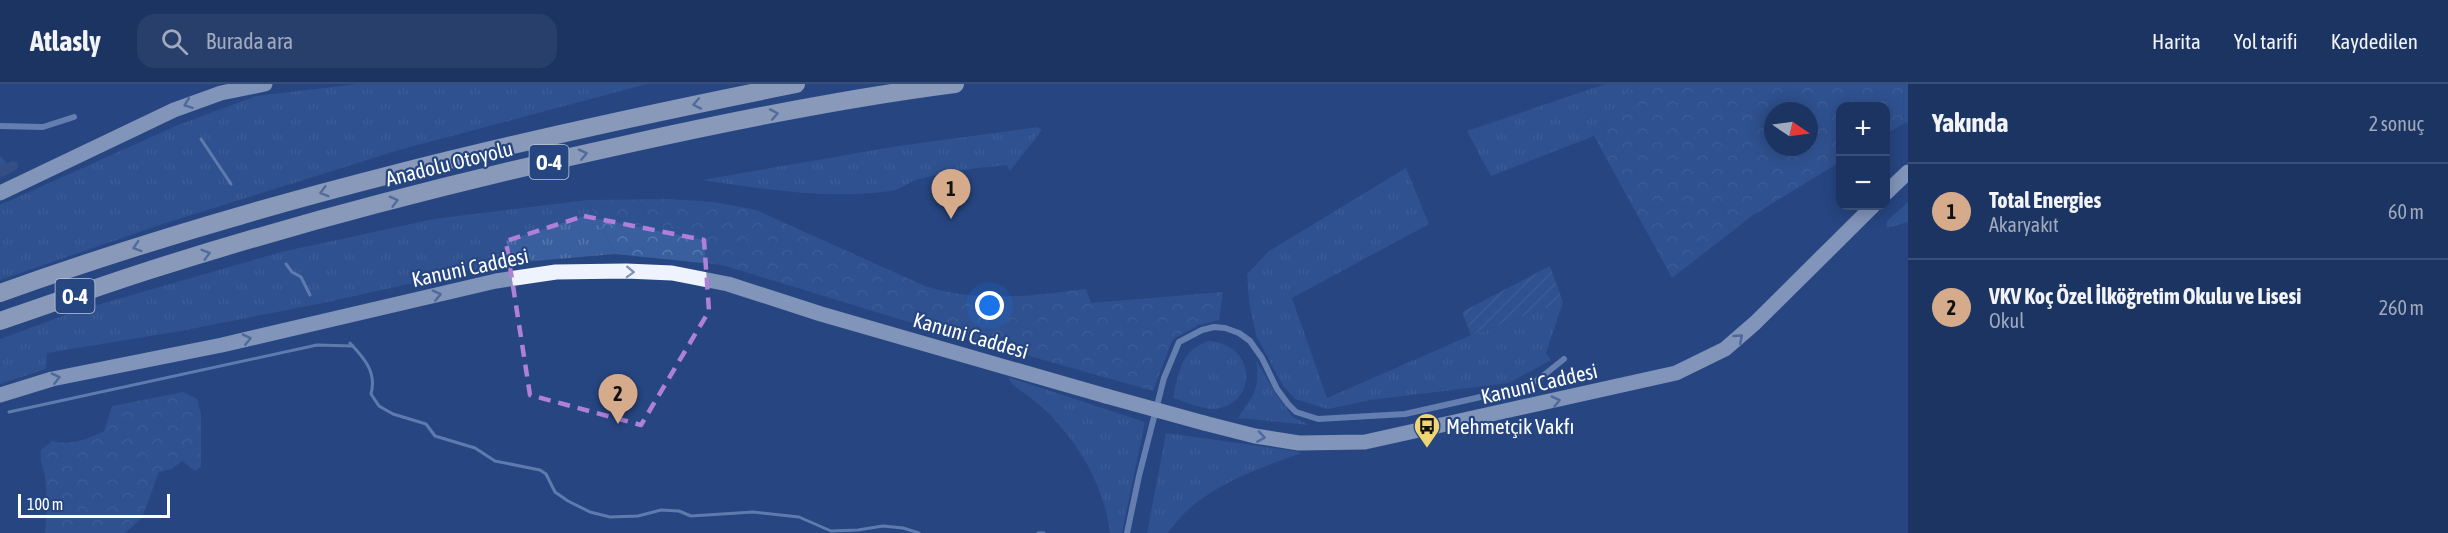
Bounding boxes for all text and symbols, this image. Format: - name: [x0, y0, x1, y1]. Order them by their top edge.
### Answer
- search box: [137, 14, 557, 68]
- text: Atlasly: [30, 25, 101, 57]
- icon: search: [158, 25, 191, 58]
- text: Burada ara: [206, 28, 293, 54]
- text: Harita: [2152, 29, 2201, 53]
- text: Yol tarifi: [2234, 29, 2298, 53]
- text: Kaydedilen: [2331, 29, 2418, 53]
- one-way arrow: [183, 97, 194, 110]
- one-way arrow: [693, 97, 703, 110]
- north arrow: [1764, 102, 1818, 156]
- map controls: [1836, 102, 1890, 210]
- button: +: [1836, 102, 1890, 156]
- one-way arrow: [768, 108, 778, 121]
- text: Yakında: [1932, 108, 2008, 138]
- text: 2 sonuç: [2369, 112, 2424, 135]
- street label: Anadolu Otoyolu: [383, 136, 515, 190]
- road number: O-4: [530, 145, 568, 179]
- one-way arrow: [578, 148, 588, 161]
- button: −: [1836, 156, 1890, 210]
- pin: 1: [932, 170, 970, 219]
- one-way arrow: [319, 185, 330, 197]
- text: Total Energies: [1989, 187, 2101, 213]
- one-way arrow: [389, 195, 399, 208]
- text: 1: [1947, 200, 1956, 223]
- text: 60 m: [2388, 200, 2424, 223]
- text: Akaryakıt: [1989, 213, 2059, 236]
- one-way arrow: [132, 239, 143, 252]
- street label: Kanuni Caddesi: [409, 243, 531, 291]
- one-way arrow: [200, 249, 211, 261]
- one-way arrow: [625, 265, 634, 278]
- road number: O-4: [56, 279, 94, 313]
- text: VKV Koç Özel İlköğretim Okulu ve Lisesi: [1989, 283, 2301, 309]
- one-way arrow: [432, 289, 442, 302]
- your location: [975, 291, 1004, 320]
- text: 2: [1947, 296, 1956, 319]
- text: 260 m: [2379, 296, 2424, 319]
- street label: Kanuni Caddesi: [911, 307, 1031, 363]
- text: Okul: [1989, 309, 2024, 332]
- one-way arrow: [242, 333, 252, 346]
- one-way arrow: [1732, 334, 1743, 345]
- street label: Kanuni Caddesi: [1478, 358, 1600, 408]
- one-way arrow: [51, 373, 61, 386]
- pin: 2: [598, 374, 638, 424]
- one-way arrow: [1551, 395, 1561, 408]
- bus stop icon: Mehmetçik Vakfı: [1412, 411, 1442, 449]
- place label: Mehmetçik Vakfı: [1446, 414, 1574, 438]
- one-way arrow: [1256, 430, 1266, 443]
- scale bar: [18, 491, 170, 518]
- text: 100 m: [27, 495, 63, 513]

